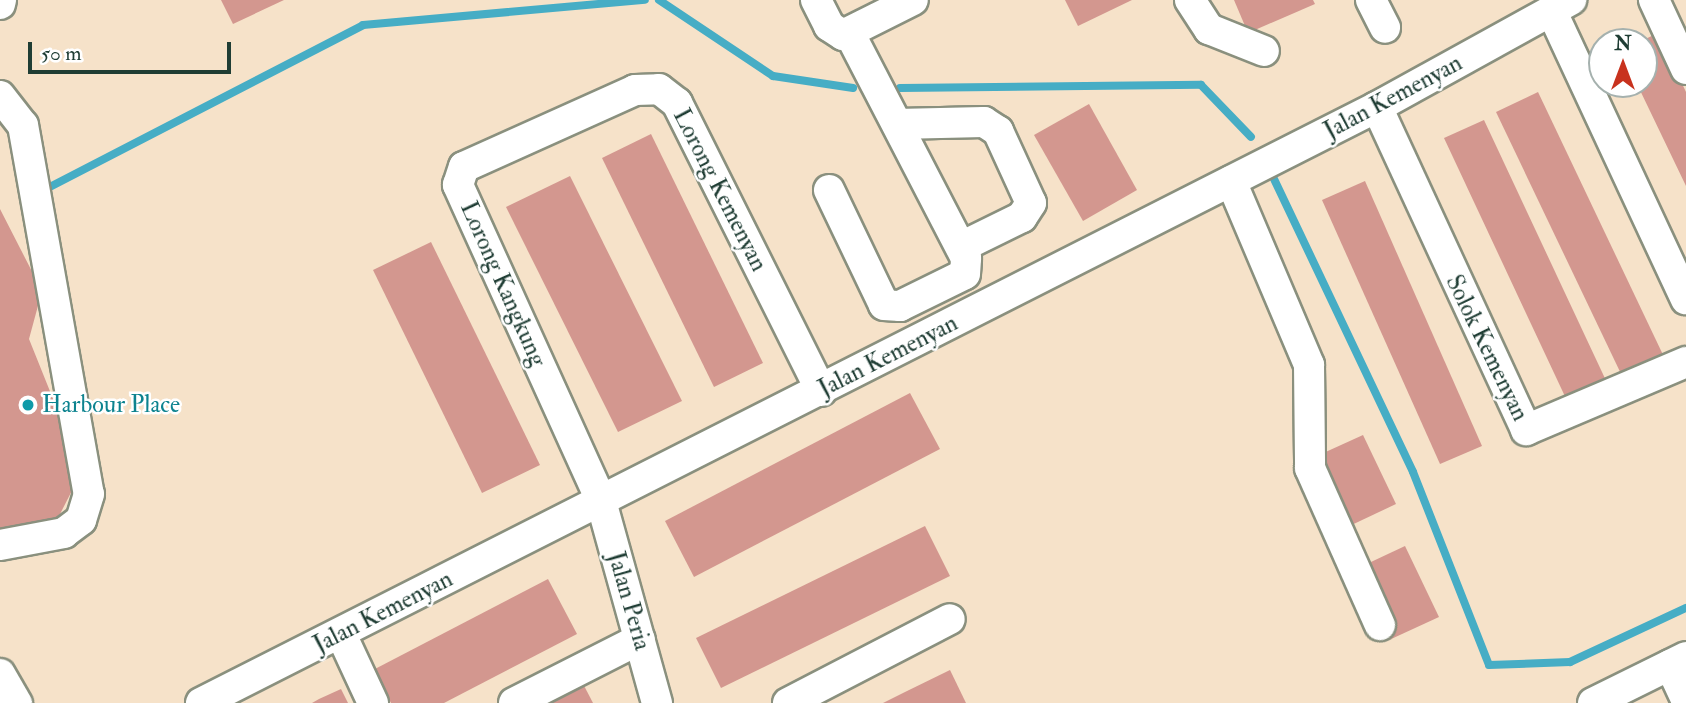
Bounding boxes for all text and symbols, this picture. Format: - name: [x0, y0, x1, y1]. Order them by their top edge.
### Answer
- scale bar: [32, 28, 234, 72]
- north arrow: [1588, 28, 1658, 98]
- text: N: [1614, 32, 1632, 56]
- text: 50 m: [41, 40, 82, 67]
- street label: Jalan Kemenyan: [1319, 49, 1467, 145]
- street label: Lorong Kemenyan: [667, 104, 773, 276]
- street label: Lorong Kangkung: [454, 197, 552, 371]
- street label: Solok Kemenyan: [1439, 270, 1535, 426]
- street label: Jalan Kemenyan: [814, 309, 962, 403]
- place label: Harbour Place: [42, 391, 180, 419]
- marker: Harbour Place: [20, 397, 36, 413]
- street label: Jalan Peria: [601, 548, 657, 654]
- street label: Jalan Kemenyan: [309, 565, 457, 659]

